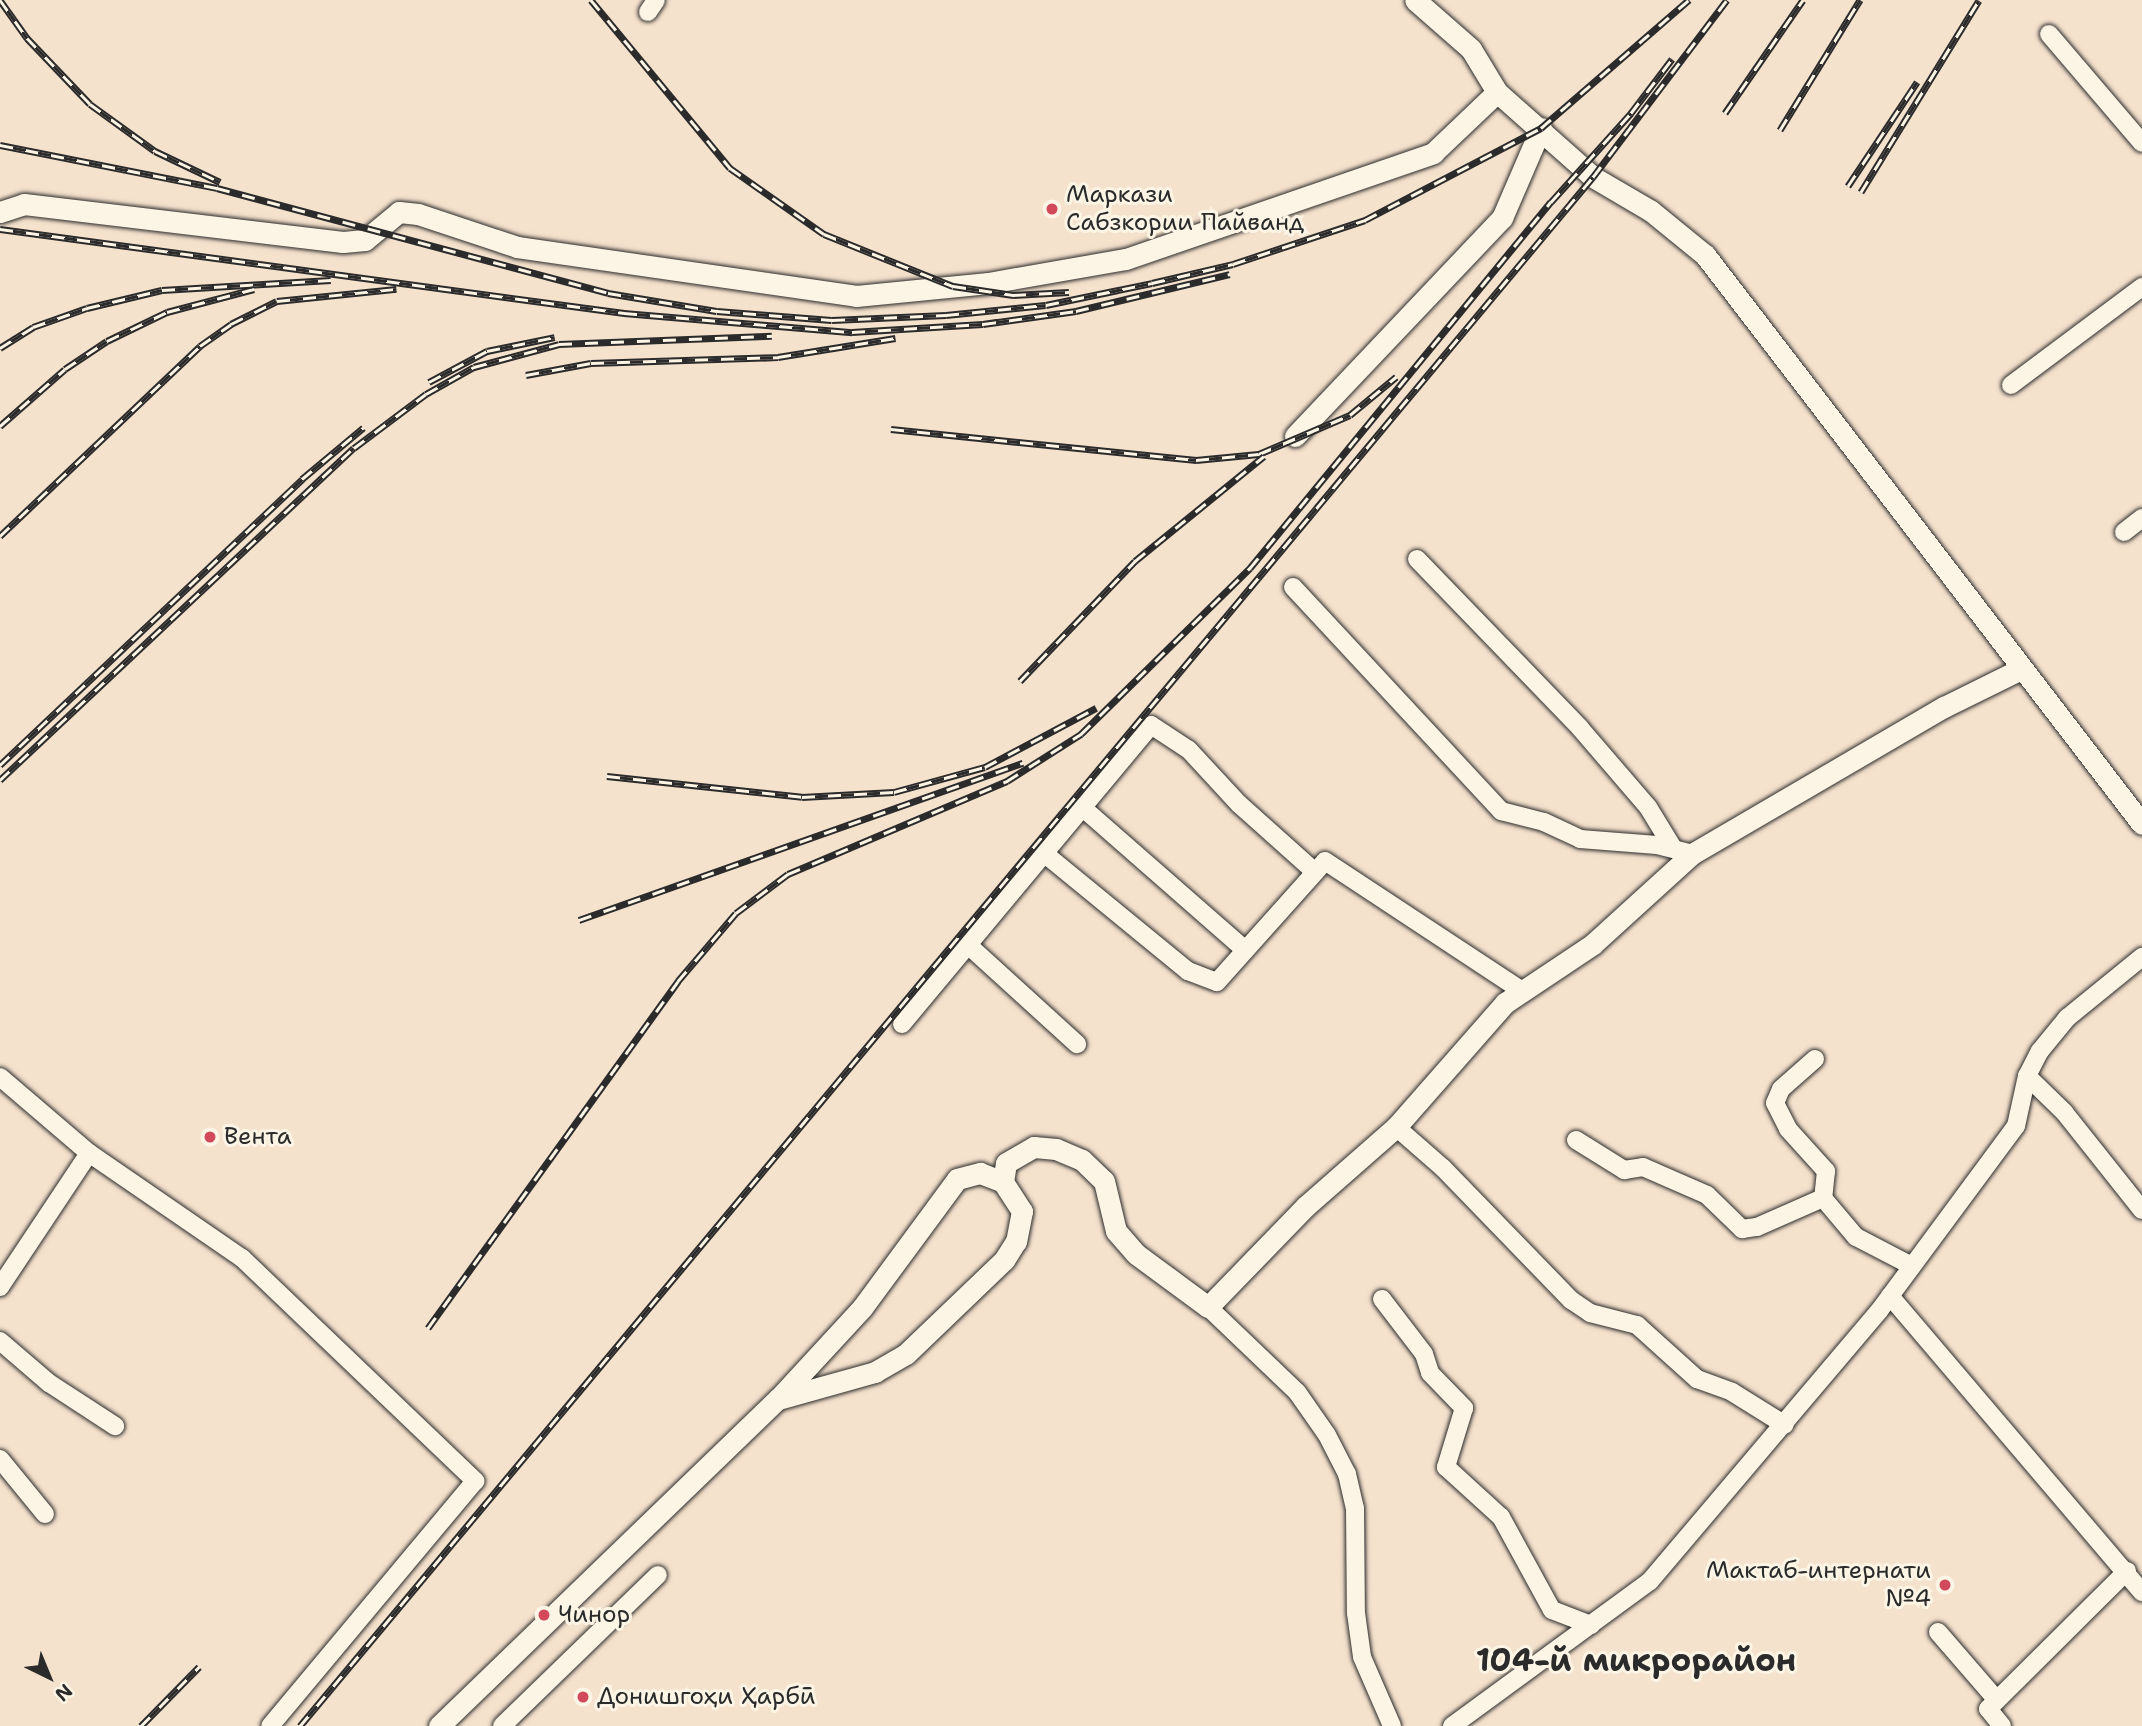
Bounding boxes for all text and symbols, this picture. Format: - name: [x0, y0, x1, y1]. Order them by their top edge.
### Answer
- place label: Маркази Сабзкории Пайванд: [1066, 181, 1304, 237]
- marker: Маркази Сабзкории Пайванд: [1044, 201, 1060, 217]
- place label: Вента: [224, 1123, 292, 1151]
- marker: Вента: [202, 1129, 218, 1145]
- place label: Мактаб-интернати №4: [1706, 1557, 1931, 1613]
- marker: Мактаб-интернати №4: [1937, 1577, 1953, 1593]
- place label: Чинор: [558, 1601, 630, 1629]
- marker: Чинор: [536, 1607, 552, 1623]
- district label: 104-й микрорайон: [1476, 1641, 1796, 1679]
- north arrow: [14, 1642, 84, 1712]
- text: N: [50, 1678, 78, 1707]
- place label: Донишгоҳи Ҳарбӣ: [597, 1683, 815, 1711]
- marker: Донишгоҳи Ҳарбӣ: [575, 1689, 591, 1705]

